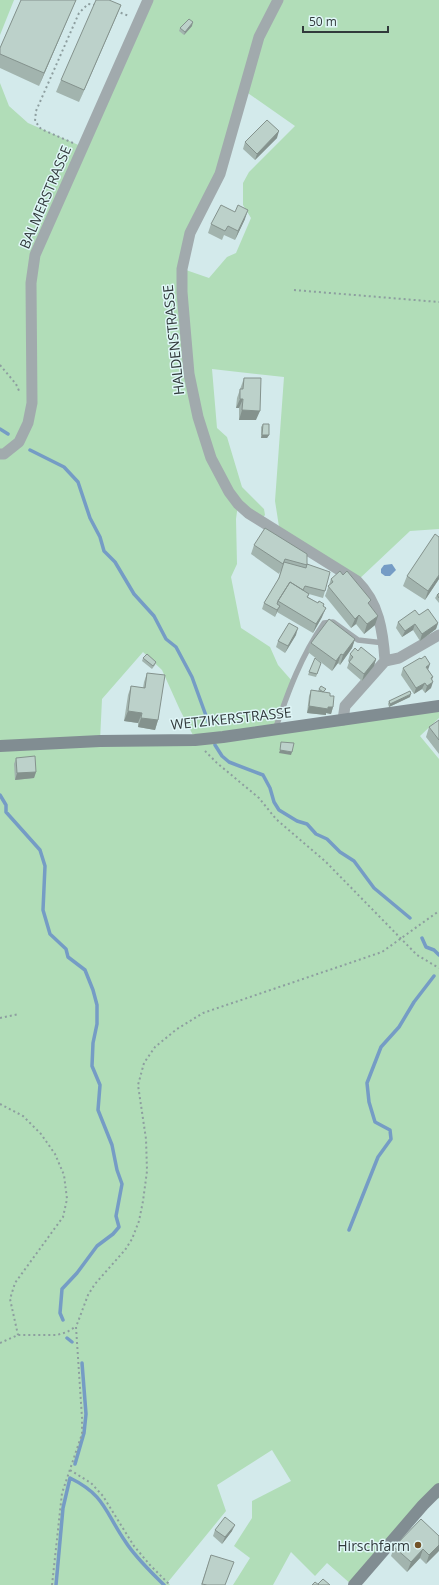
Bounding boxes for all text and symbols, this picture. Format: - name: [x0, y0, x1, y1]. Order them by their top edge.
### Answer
- scale bar: [303, 8, 388, 34]
- text: 50 m: [309, 13, 337, 30]
- street label: BALMERSTRASSE: [15, 143, 75, 251]
- street label: HALDENSTRASSE: [158, 284, 188, 396]
- street label: WETZIKERSTRASSE: [170, 702, 292, 734]
- place label: Hirschfarm: [337, 1536, 410, 1555]
- marker: Hirschfarm: [413, 1540, 423, 1550]

